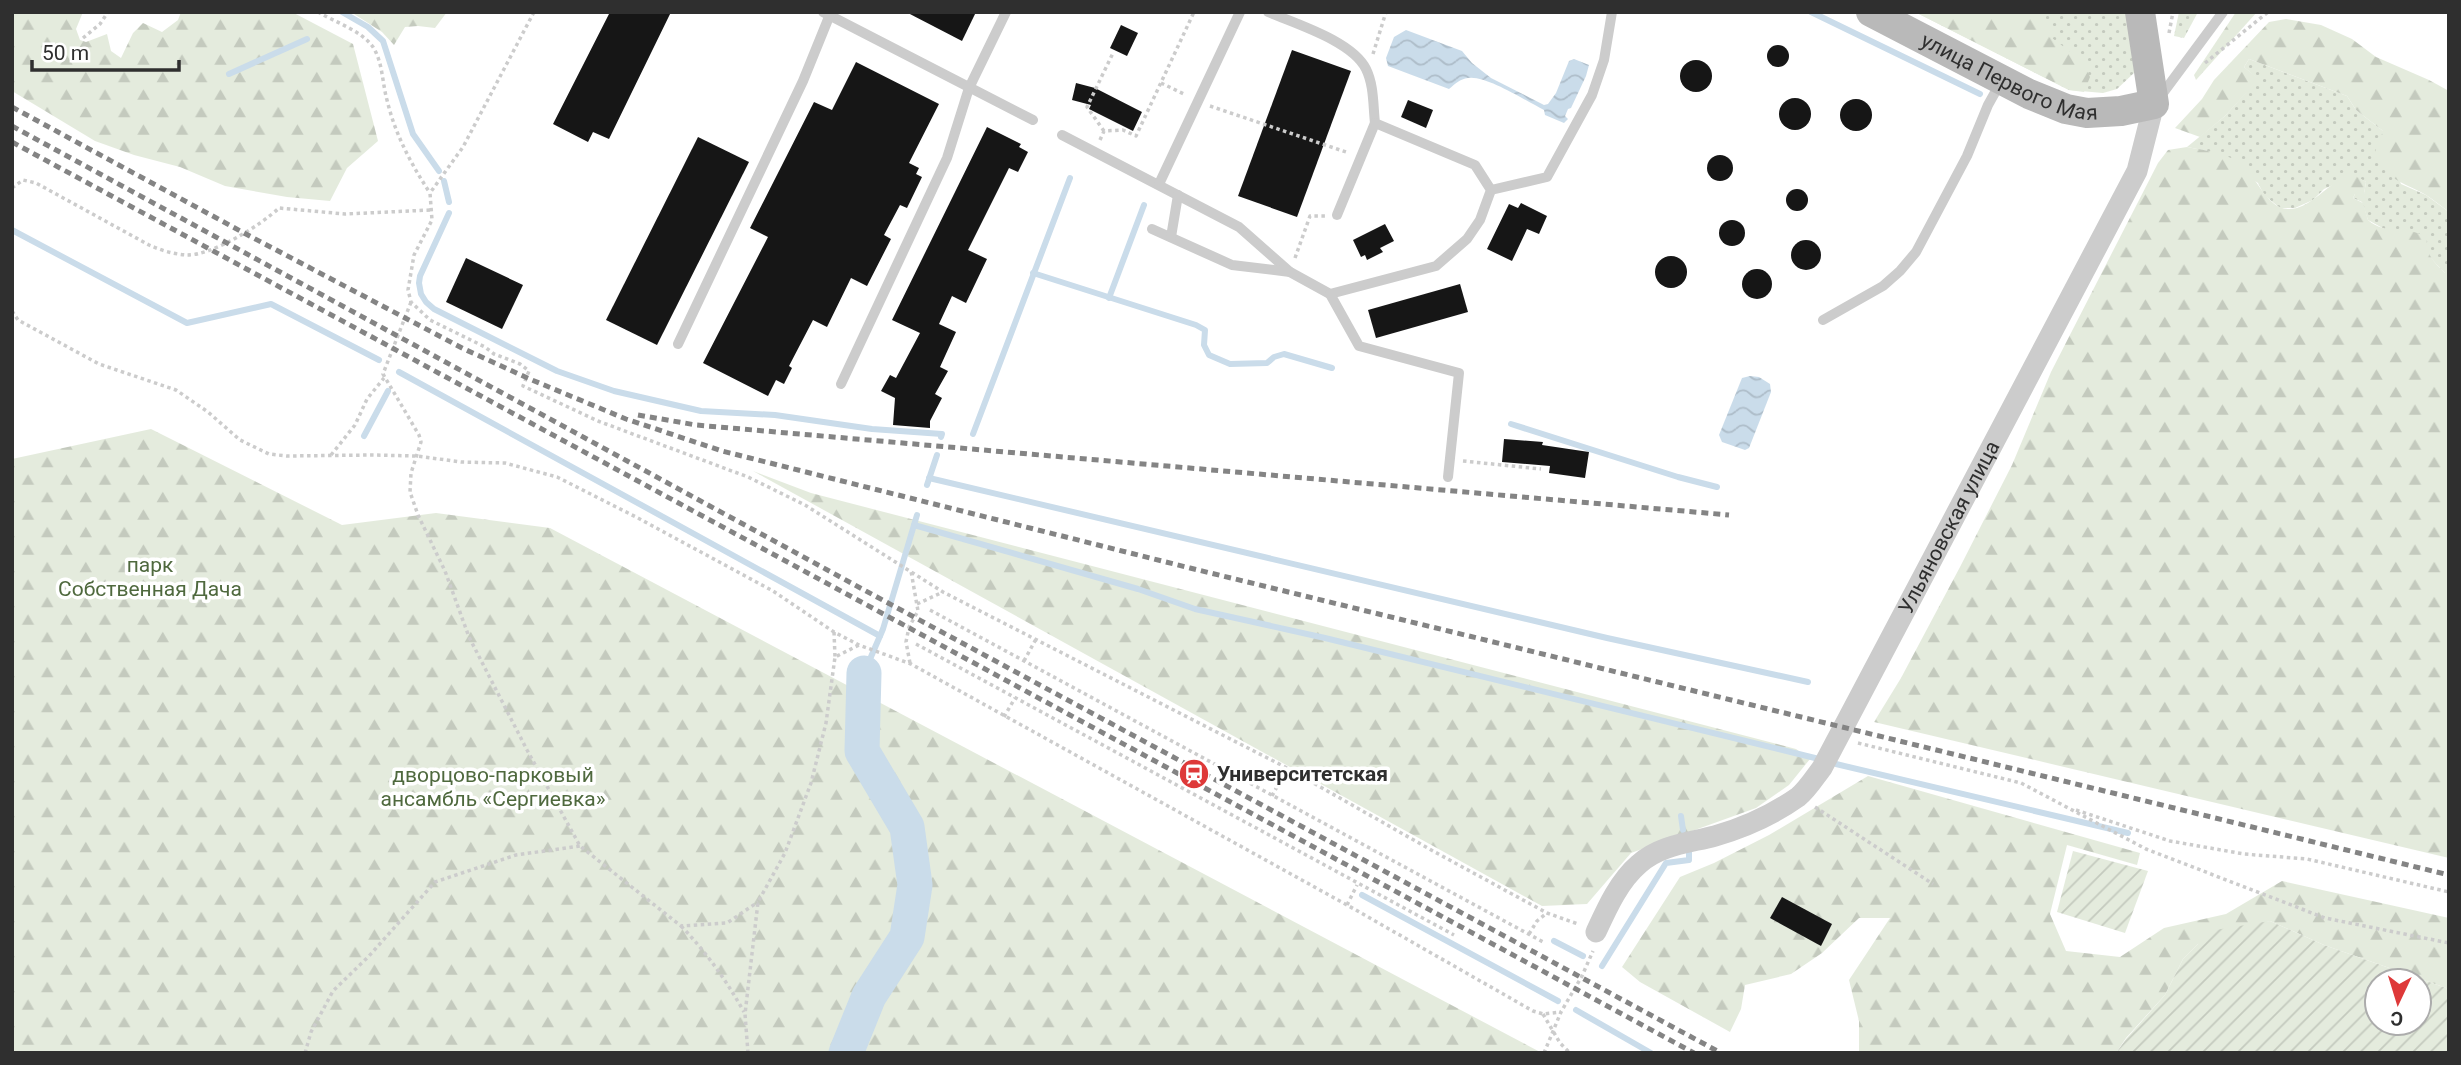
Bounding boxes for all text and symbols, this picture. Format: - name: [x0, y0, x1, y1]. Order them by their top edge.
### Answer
- scale bar: [32, 28, 178, 72]
- street label: улица Первого Мая: [1917, 28, 2098, 125]
- text: 50 m: [42, 41, 89, 65]
- street label: Ульяновская улица: [1894, 437, 2004, 618]
- park label: парк Собственная Дача: [58, 553, 242, 601]
- station icon: Университетская: [1177, 757, 1211, 791]
- place label: Университетская: [1217, 762, 1388, 786]
- park label: дворцово-парковый ансамбль «Сергиевка»: [380, 763, 606, 811]
- north arrow: [2363, 967, 2433, 1037]
- text: С: [2390, 1007, 2404, 1030]

